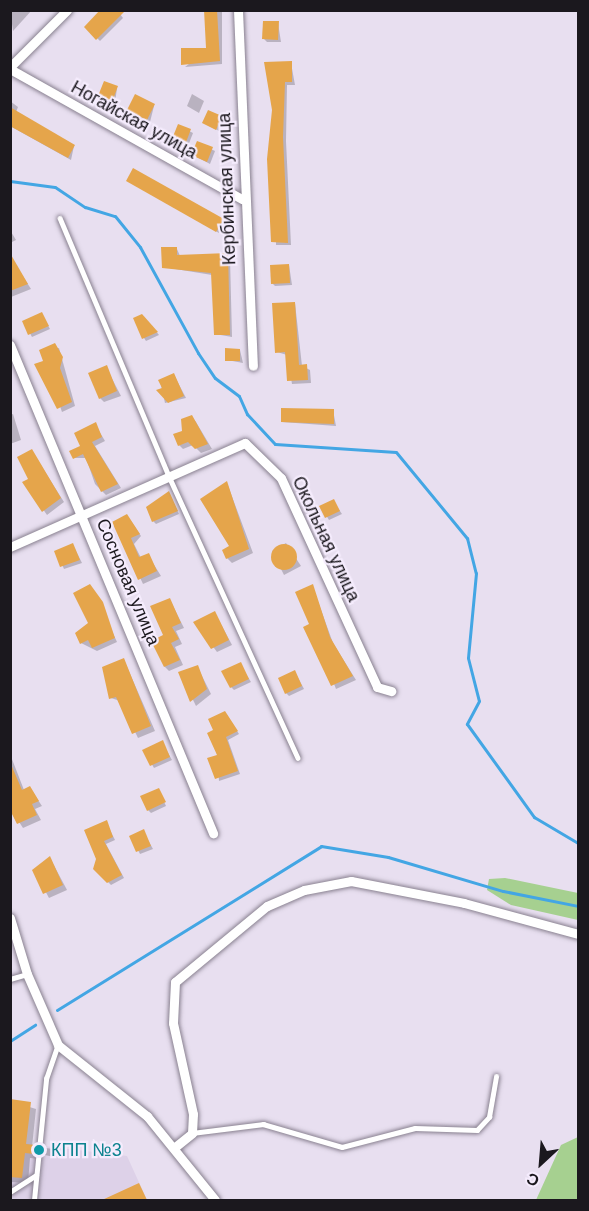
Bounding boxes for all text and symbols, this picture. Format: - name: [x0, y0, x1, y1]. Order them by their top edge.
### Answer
- street label: Ногайская улица: [67, 76, 201, 164]
- street label: Кербинская улица: [214, 113, 240, 265]
- street label: Окольная улица: [288, 473, 364, 605]
- street label: Сосновая улица: [92, 515, 164, 649]
- north arrow: [511, 1133, 571, 1193]
- place label: КПП №3: [51, 1139, 122, 1161]
- marker: КПП №3: [32, 1143, 46, 1157]
- text: С: [524, 1169, 542, 1190]

